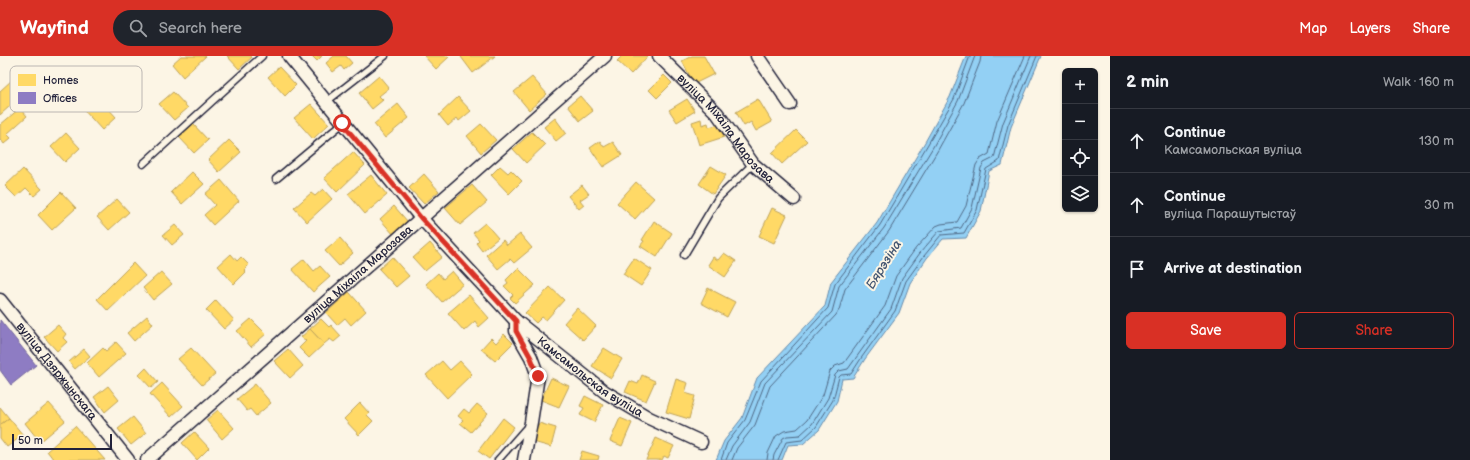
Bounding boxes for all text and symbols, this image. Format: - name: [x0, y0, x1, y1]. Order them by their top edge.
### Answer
- search box: [113, 10, 393, 46]
- text: Wayfind: [20, 17, 89, 40]
- icon: search: [127, 17, 149, 39]
- text: Search here: [159, 19, 242, 38]
- text: Map: [1299, 20, 1327, 37]
- text: Layers: [1349, 20, 1391, 37]
- text: Share: [1413, 20, 1450, 37]
- legend: [10, 66, 142, 112]
- map controls: [1062, 68, 1098, 212]
- button: +: [1062, 68, 1098, 104]
- street label: вуліца Міхаіла Марозава: [674, 71, 777, 187]
- text: 2 min: [1126, 72, 1169, 92]
- text: Homes: [43, 74, 79, 87]
- text: Walk · 160 m: [1383, 74, 1454, 90]
- text: Offices: [43, 92, 78, 105]
- button: −: [1062, 104, 1098, 140]
- route start: [333, 114, 351, 132]
- text: Continue: [1164, 123, 1226, 142]
- icon: ahead: [1126, 130, 1148, 152]
- text: 130 m: [1419, 133, 1454, 149]
- button: locate: [1062, 140, 1098, 176]
- text: Камсамольская вуліца: [1164, 142, 1302, 158]
- button: layers: [1062, 176, 1098, 212]
- text: Continue: [1164, 187, 1226, 206]
- icon: ahead: [1126, 194, 1148, 216]
- text: 30 m: [1424, 197, 1454, 213]
- text: вуліца Парашутыстаў: [1164, 206, 1296, 222]
- street label: вуліца Міхаіла Марозава: [300, 222, 416, 327]
- water label: Бярэзіна: [863, 237, 905, 292]
- icon: arrive: [1126, 258, 1148, 280]
- text: Arrive at destination: [1164, 259, 1302, 278]
- button: Save: [1126, 312, 1286, 349]
- button: Share: [1294, 312, 1454, 349]
- street label: вуліца Дзяржынскага: [13, 319, 100, 423]
- street label: Камсамольская вуліца: [534, 334, 645, 421]
- route end: [529, 367, 547, 385]
- scale bar: [12, 432, 112, 451]
- text: 50 m: [18, 434, 43, 447]

